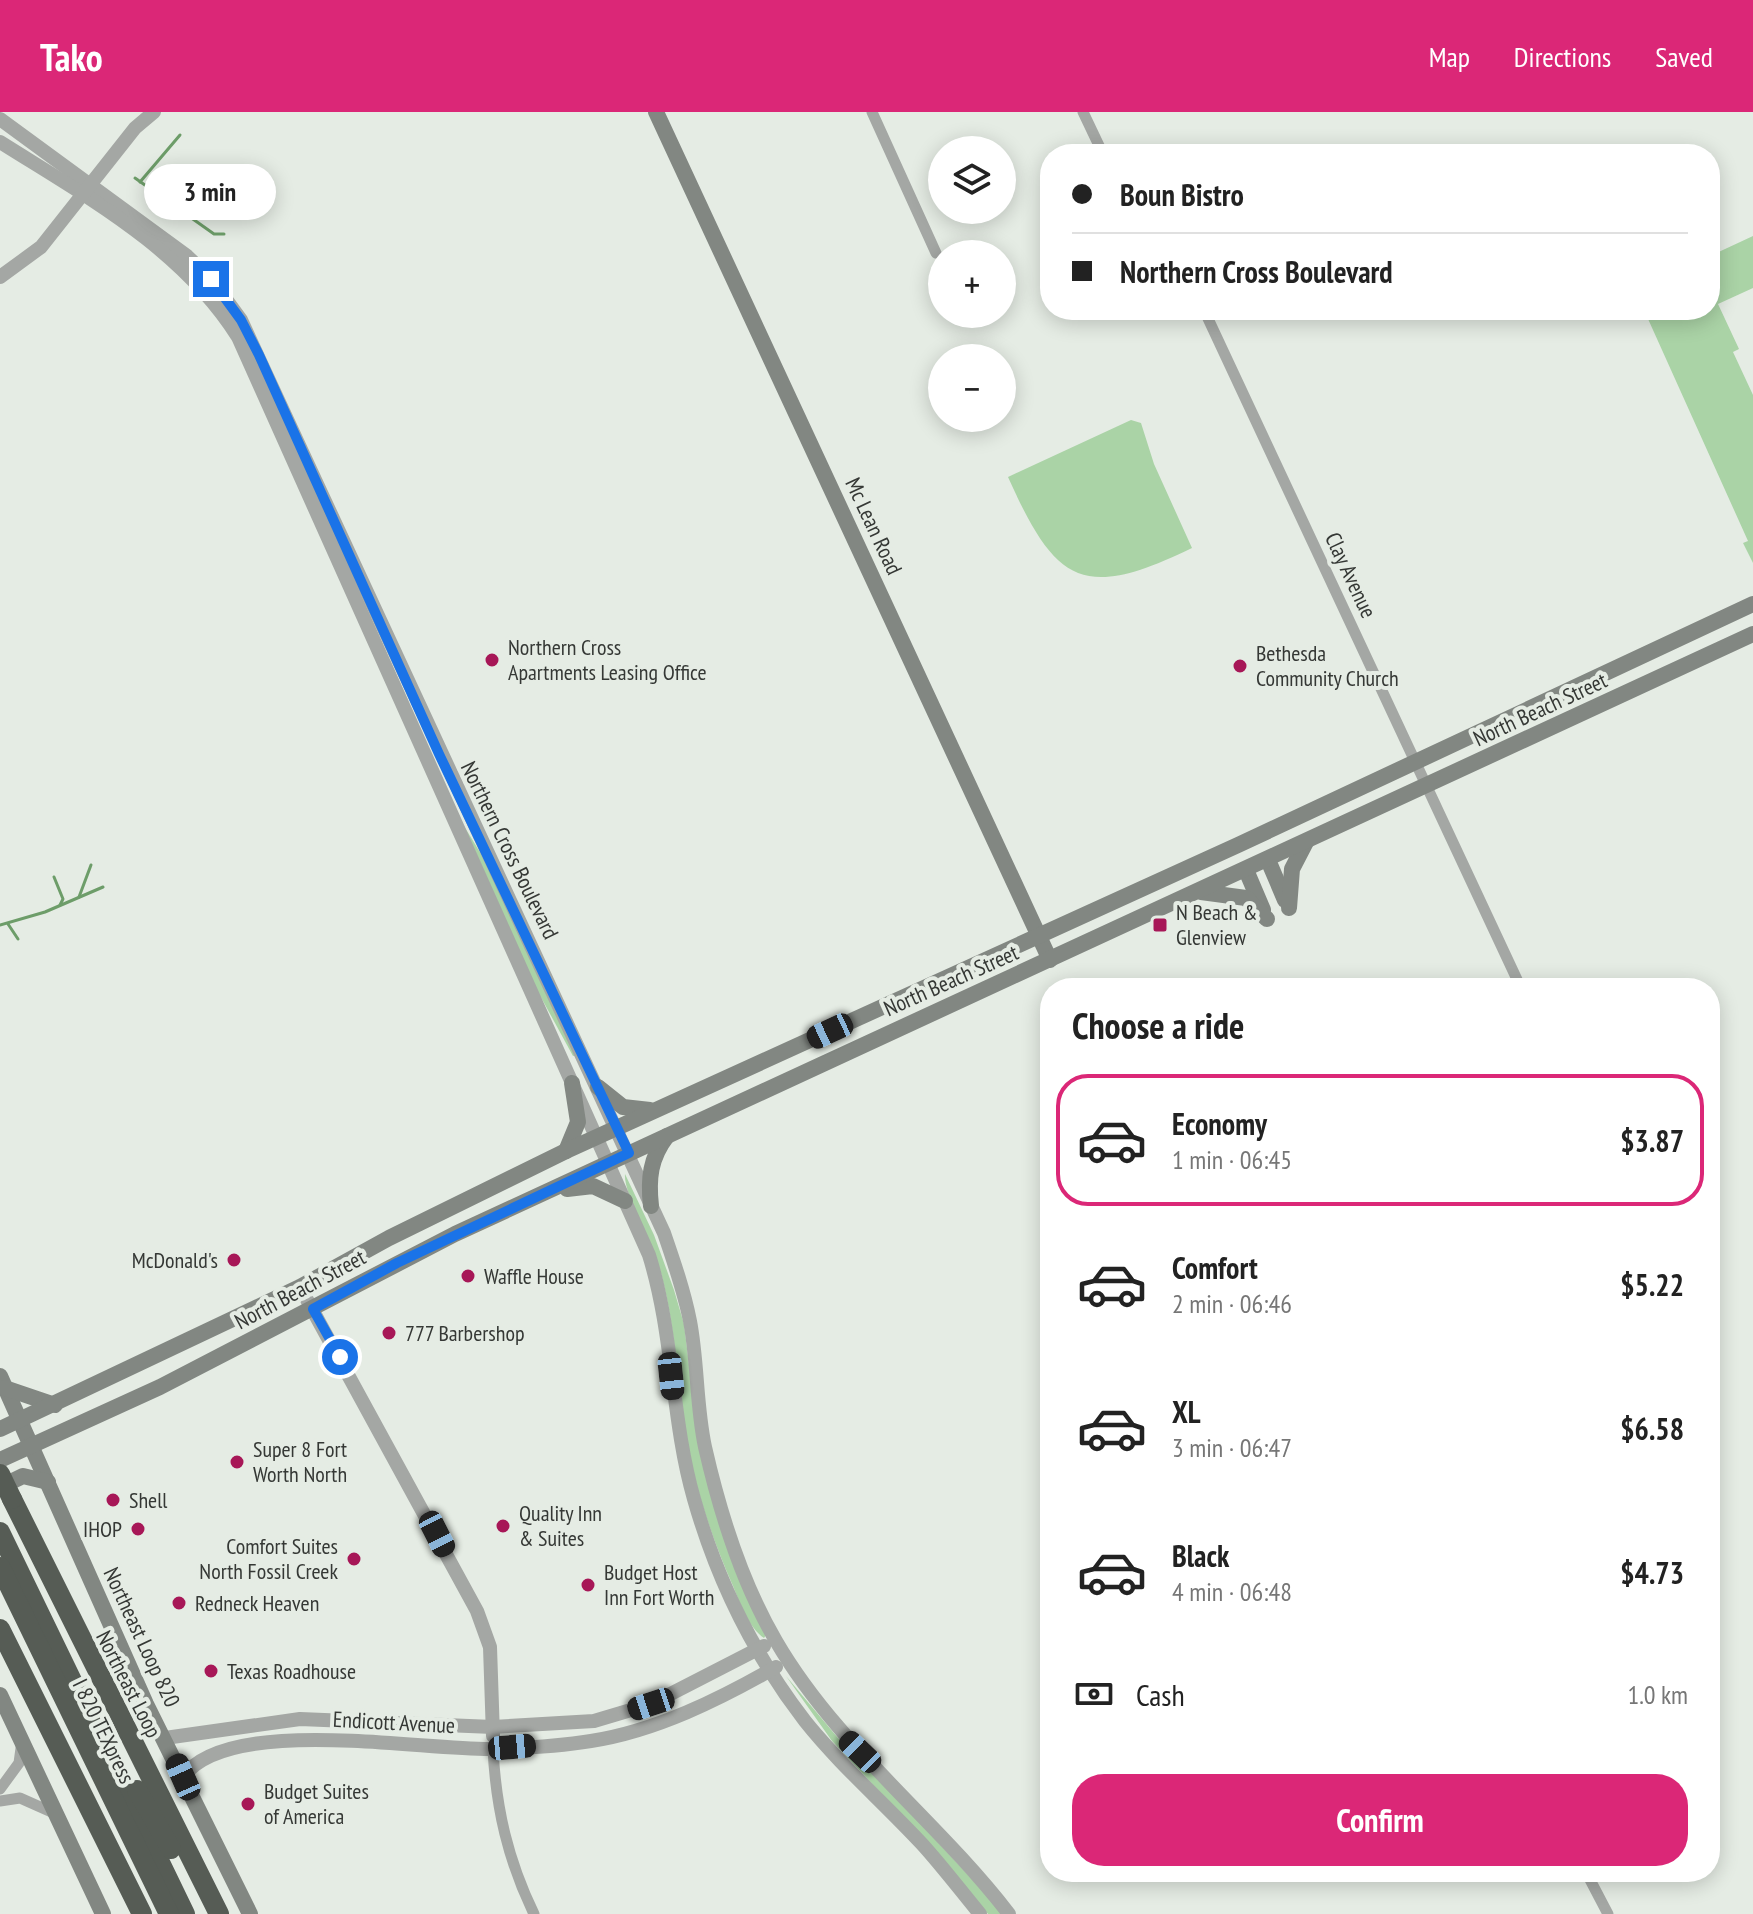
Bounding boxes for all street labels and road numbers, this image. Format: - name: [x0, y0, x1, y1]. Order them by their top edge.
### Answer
- street label: Mc Lean Road: [839, 473, 909, 579]
- street label: Clay Avenue: [1319, 528, 1383, 622]
- street label: North Beach Street: [1469, 666, 1611, 752]
- street label: Northern Cross Boulevard: [455, 757, 565, 943]
- street label: North Beach Street: [879, 938, 1023, 1022]
- street label: North Beach Street: [230, 1243, 370, 1335]
- street label: Northeast Loop 820: [98, 1563, 186, 1711]
- street label: Northeast Loop: [91, 1626, 167, 1742]
- street label: I 820 TEXpress: [67, 1674, 141, 1788]
- street label: Endicott Avenue: [332, 1705, 456, 1739]

